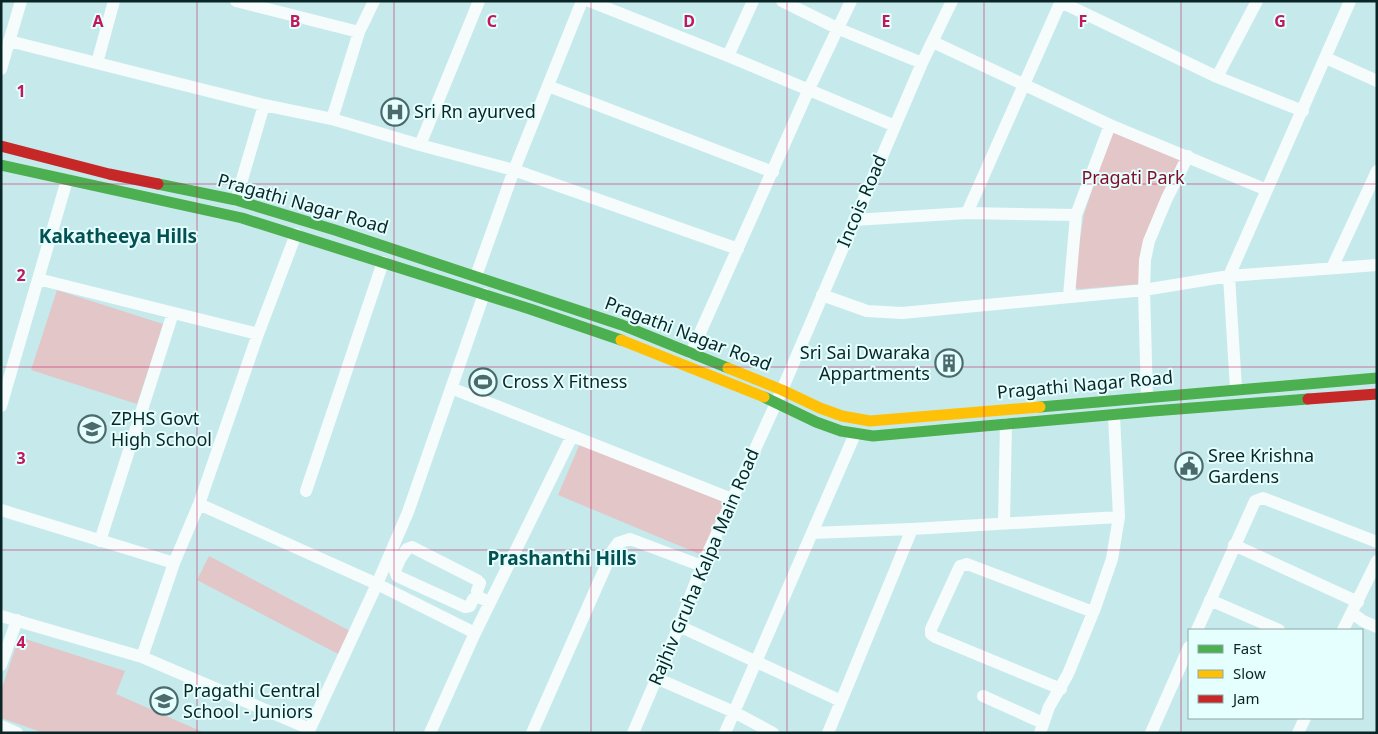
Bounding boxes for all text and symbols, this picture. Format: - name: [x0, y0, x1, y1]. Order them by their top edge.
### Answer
- text: A: [92, 10, 104, 32]
- text: B: [290, 10, 300, 32]
- text: C: [487, 10, 497, 32]
- text: D: [683, 10, 695, 32]
- text: E: [882, 10, 891, 32]
- text: F: [1079, 10, 1087, 32]
- text: G: [1274, 10, 1286, 32]
- text: 1: [16, 80, 26, 102]
- hospital icon: Sri Rn ayurved: [380, 97, 410, 127]
- place label: Sri Rn ayurved: [414, 99, 536, 123]
- street label: Incois Road: [831, 151, 891, 250]
- park label: Pragati Park: [1081, 165, 1185, 189]
- street label: Pragathi Nagar Road: [215, 167, 391, 239]
- district label: Kakatheeya Hills: [39, 223, 197, 249]
- text: 2: [16, 264, 26, 286]
- street label: Pragathi Nagar Road: [602, 290, 775, 376]
- place label: Sri Sai Dwaraka Appartments: [800, 340, 930, 385]
- building icon: Sri Sai Dwaraka Appartments: [934, 348, 964, 378]
- street label: Pragathi Nagar Road: [996, 364, 1174, 404]
- sports icon: Cross X Fitness: [468, 367, 498, 397]
- place label: Cross X Fitness: [502, 369, 628, 393]
- place label: ZPHS Govt High School: [111, 406, 212, 451]
- school or university icon: ZPHS Govt High School: [77, 414, 107, 444]
- place label: Sree Krishna Gardens: [1208, 443, 1314, 488]
- street label: Rajhiv Gruha Kalpa Main Road: [642, 445, 764, 689]
- text: 3: [16, 447, 26, 469]
- public building icon: Sree Krishna Gardens: [1174, 451, 1204, 481]
- district label: Prashanthi Hills: [487, 545, 637, 571]
- legend: [1188, 629, 1363, 719]
- text: 4: [16, 631, 26, 653]
- text: Fast: [1233, 638, 1262, 658]
- text: Slow: [1233, 663, 1266, 683]
- place label: Pragathi Central School - Juniors: [183, 678, 320, 723]
- school or university icon: Pragathi Central School - Juniors: [149, 686, 179, 716]
- text: Jam: [1231, 688, 1260, 708]

